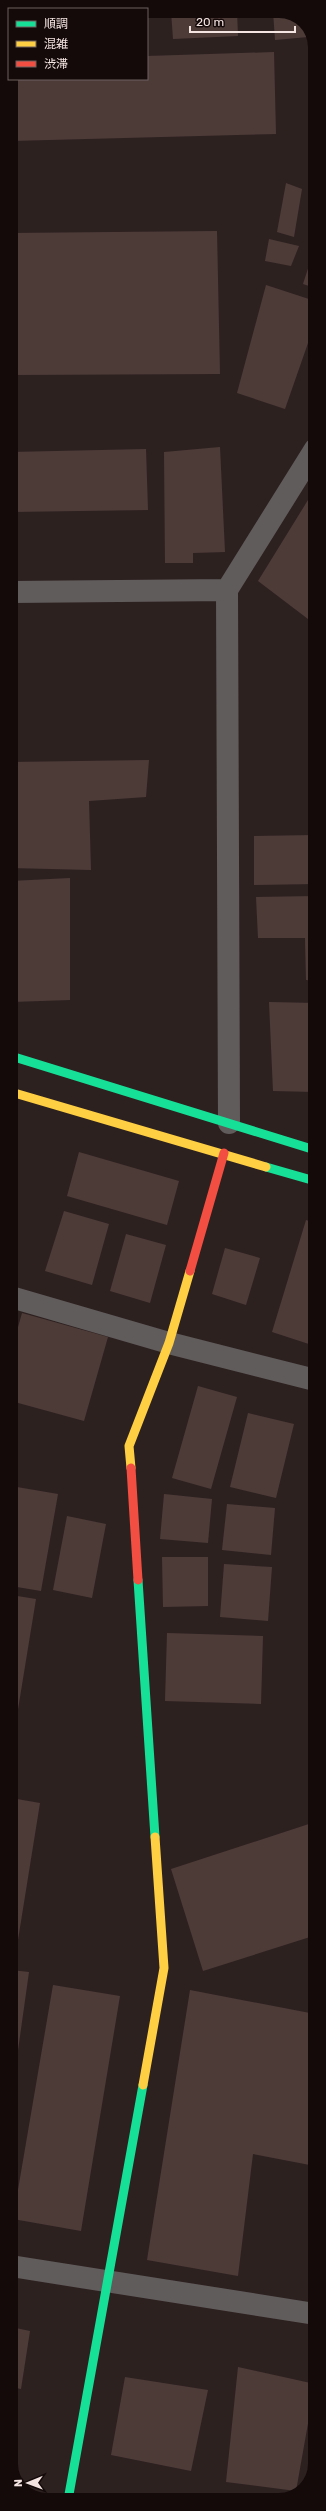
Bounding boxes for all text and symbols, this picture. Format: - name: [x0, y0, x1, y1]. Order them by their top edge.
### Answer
- legend: [8, 8, 148, 80]
- scale bar: [190, 8, 295, 34]
- text: 20 m: [196, 15, 224, 29]
- text: 順調: [44, 17, 68, 31]
- text: 混雑: [44, 37, 68, 51]
- text: 渋滞: [44, 57, 68, 71]
- north arrow: [8, 2463, 48, 2503]
- text: N: [12, 2479, 25, 2487]

